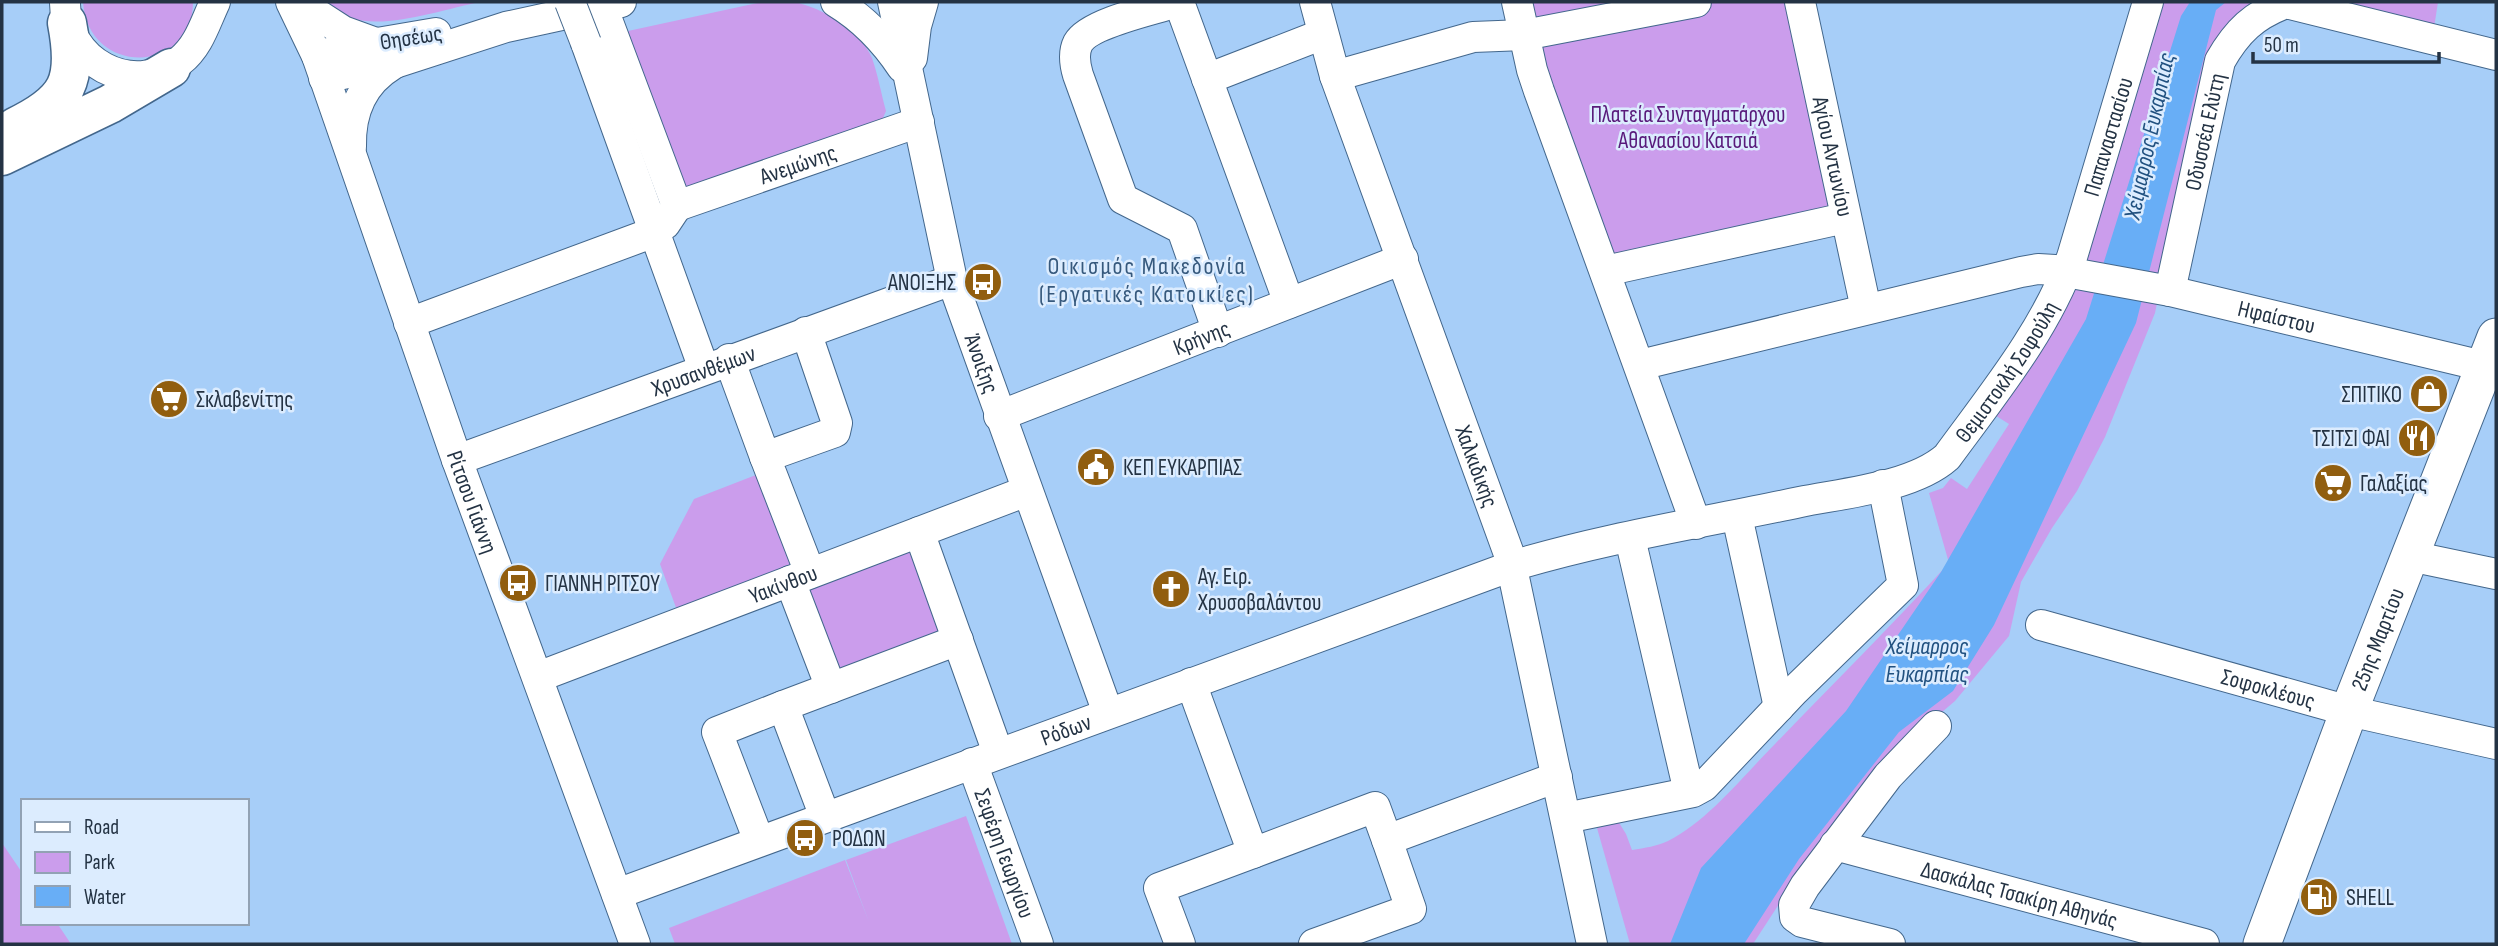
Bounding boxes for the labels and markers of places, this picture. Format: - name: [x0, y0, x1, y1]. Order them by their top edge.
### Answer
- bus stop icon: ΑΝΟΙΞΗΣ: [962, 261, 1004, 303]
- place label: ΑΝΟΙΞΗΣ: [887, 269, 956, 297]
- shop icon: ΣΠΙΤΙΚΟ: [2408, 373, 2450, 415]
- supermarket icon: Σκλαβενίτης: [148, 378, 190, 420]
- place label: ΣΠΙΤΙΚΟ: [2342, 381, 2402, 409]
- place label: Σκλαβενίτης: [196, 386, 293, 414]
- restaurant icon: ΤΣΙΤΣΙ ΦΑΙ: [2396, 417, 2438, 459]
- place label: ΤΣΙΤΣΙ ΦΑΙ: [2312, 425, 2390, 453]
- public building icon: ΚΕΠ ΕΥΚΑΡΠΙΑΣ: [1075, 446, 1117, 488]
- place label: ΚΕΠ ΕΥΚΑΡΠΙΑΣ: [1123, 454, 1242, 482]
- supermarket icon: Γαλαξίας: [2312, 462, 2354, 504]
- place label: Γαλαξίας: [2360, 470, 2428, 498]
- bus stop icon: ΓΙΑΝΝΗ ΡΙΤΣΟΥ: [497, 562, 539, 604]
- place label: Αγ. Ειρ. Χρυσοβαλάντου: [1197, 563, 1322, 617]
- church icon: Αγ. Ειρ. Χρυσοβαλάντου: [1150, 568, 1192, 610]
- place label: ΓΙΑΝΝΗ ΡΙΤΣΟΥ: [545, 570, 660, 598]
- bus stop icon: ΡΟΔΩΝ: [784, 817, 826, 859]
- place label: ΡΟΔΩΝ: [832, 825, 886, 853]
- fuel station icon: SHELL: [2298, 876, 2340, 918]
- place label: SHELL: [2346, 884, 2395, 912]

